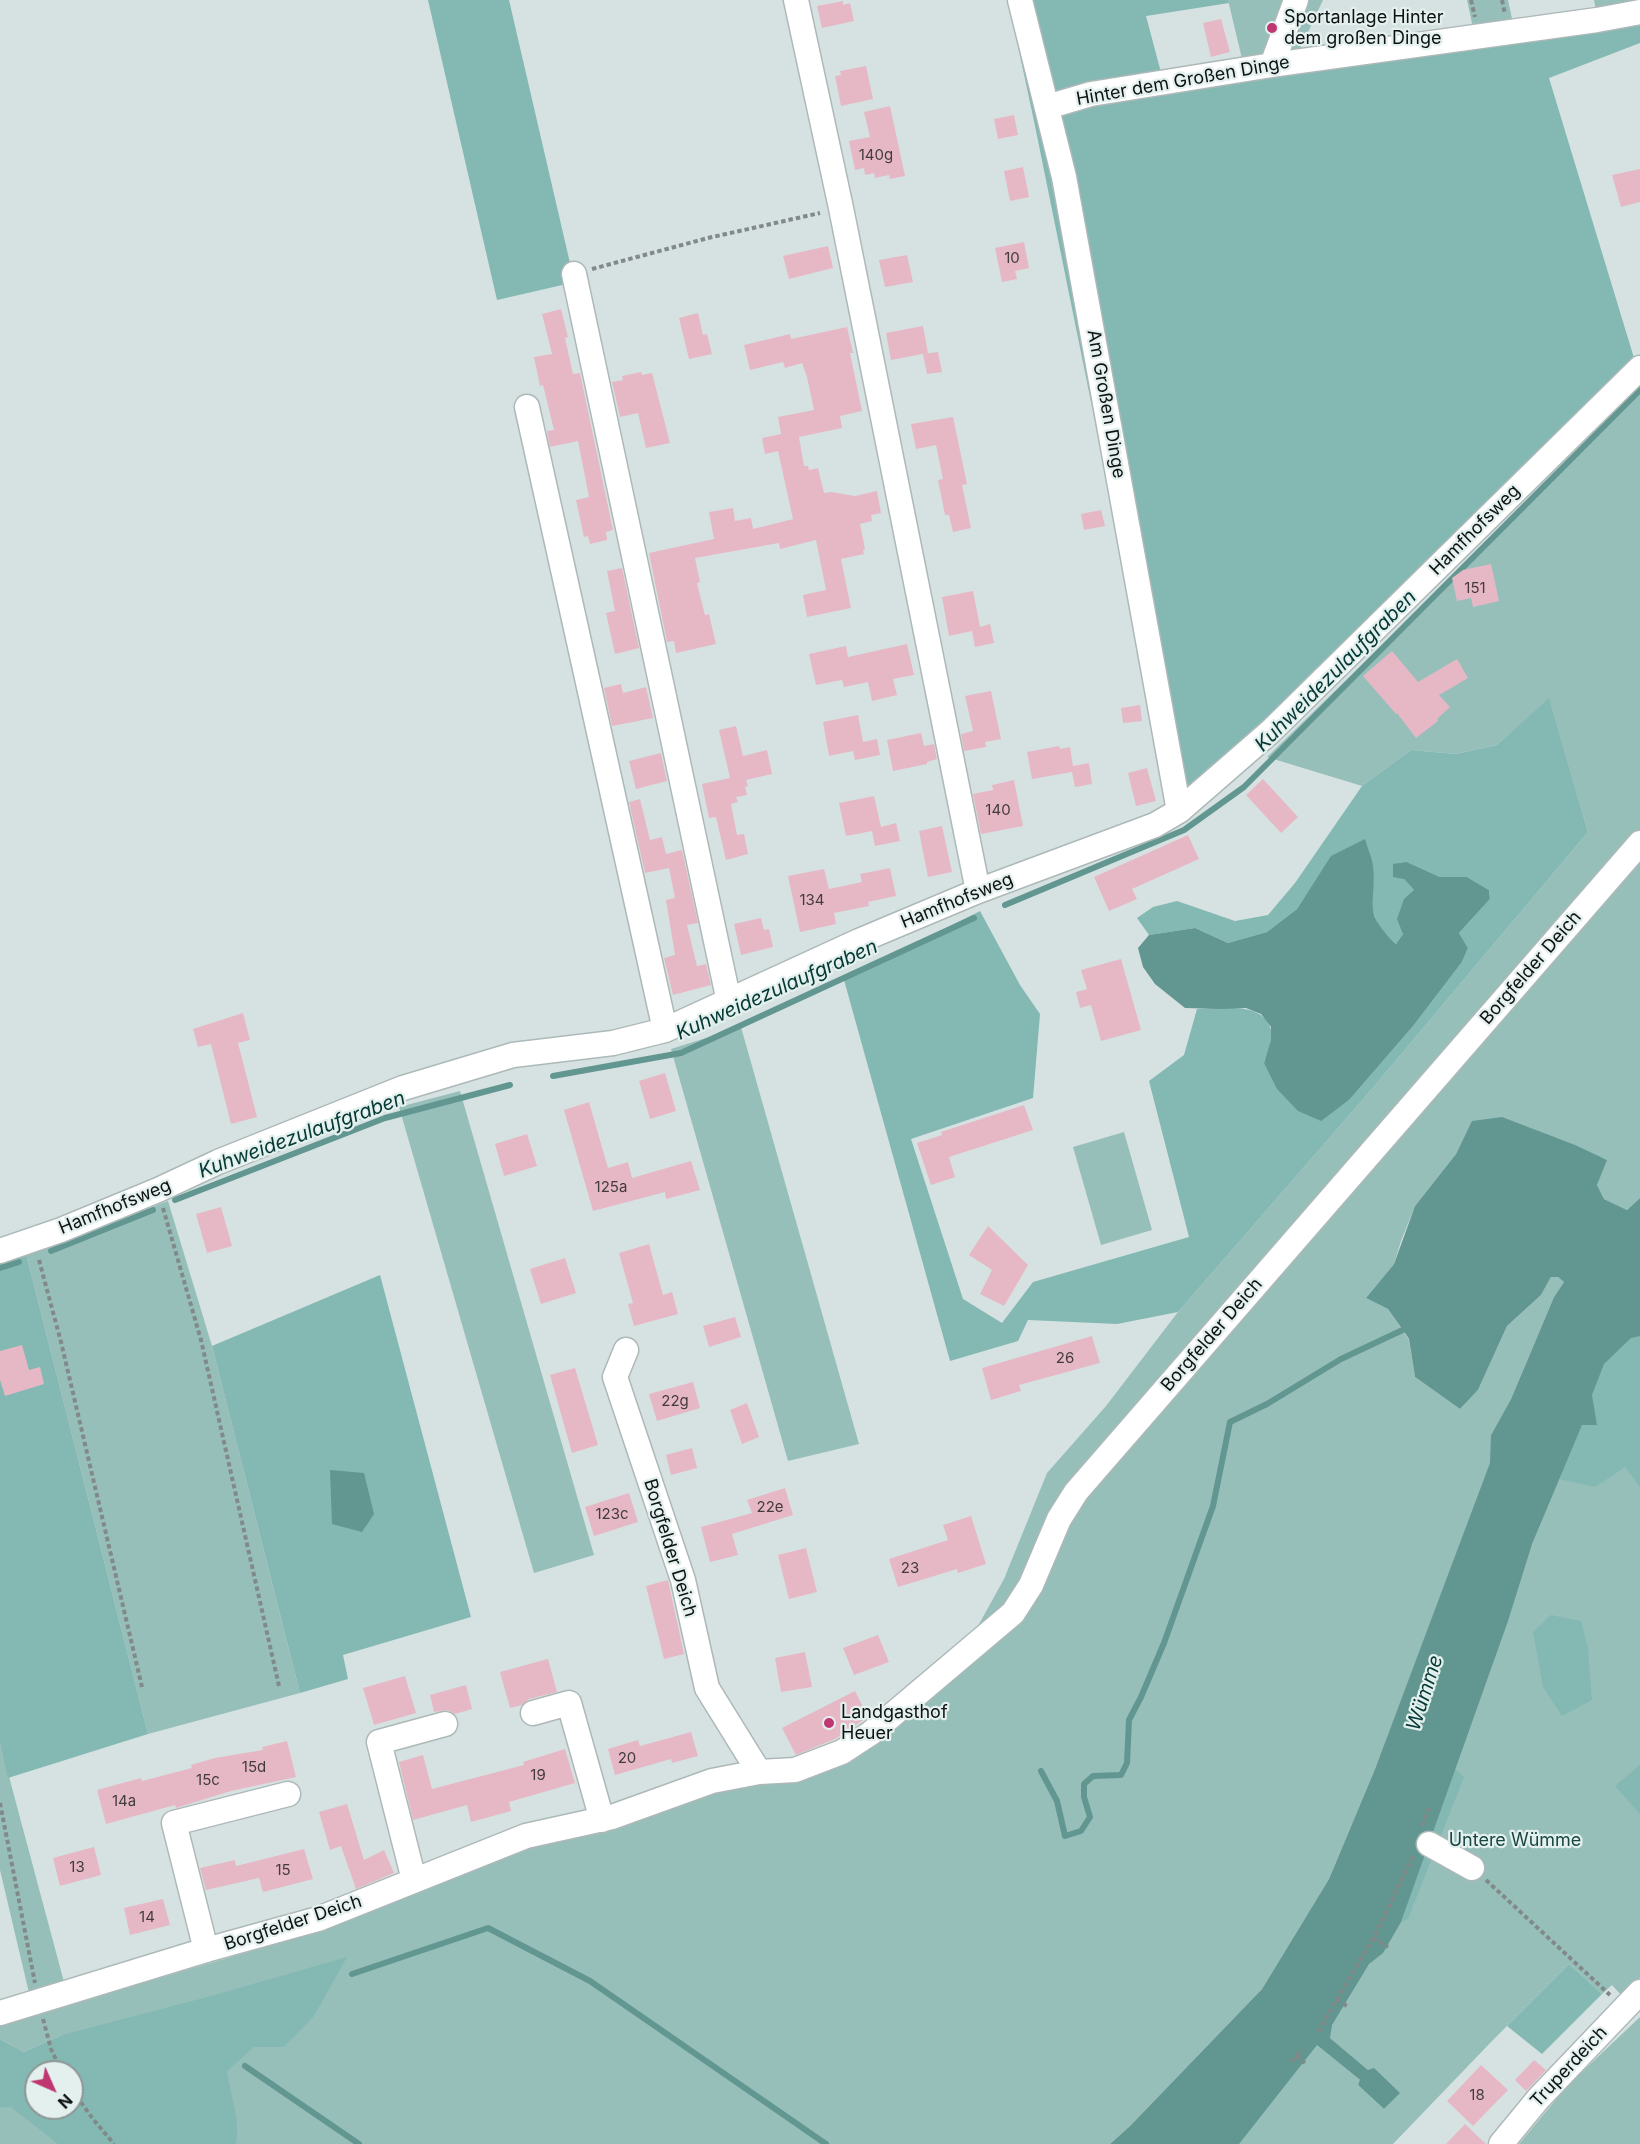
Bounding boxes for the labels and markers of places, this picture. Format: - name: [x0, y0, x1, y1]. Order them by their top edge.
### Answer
- place label: Sportanlage Hinter dem großen Dinge: [1284, 7, 1444, 50]
- marker: Sportanlage Hinter dem großen Dinge: [1265, 21, 1279, 35]
- place label: Landgasthof Heuer: [841, 1702, 948, 1744]
- marker: Landgasthof Heuer: [822, 1716, 836, 1730]

